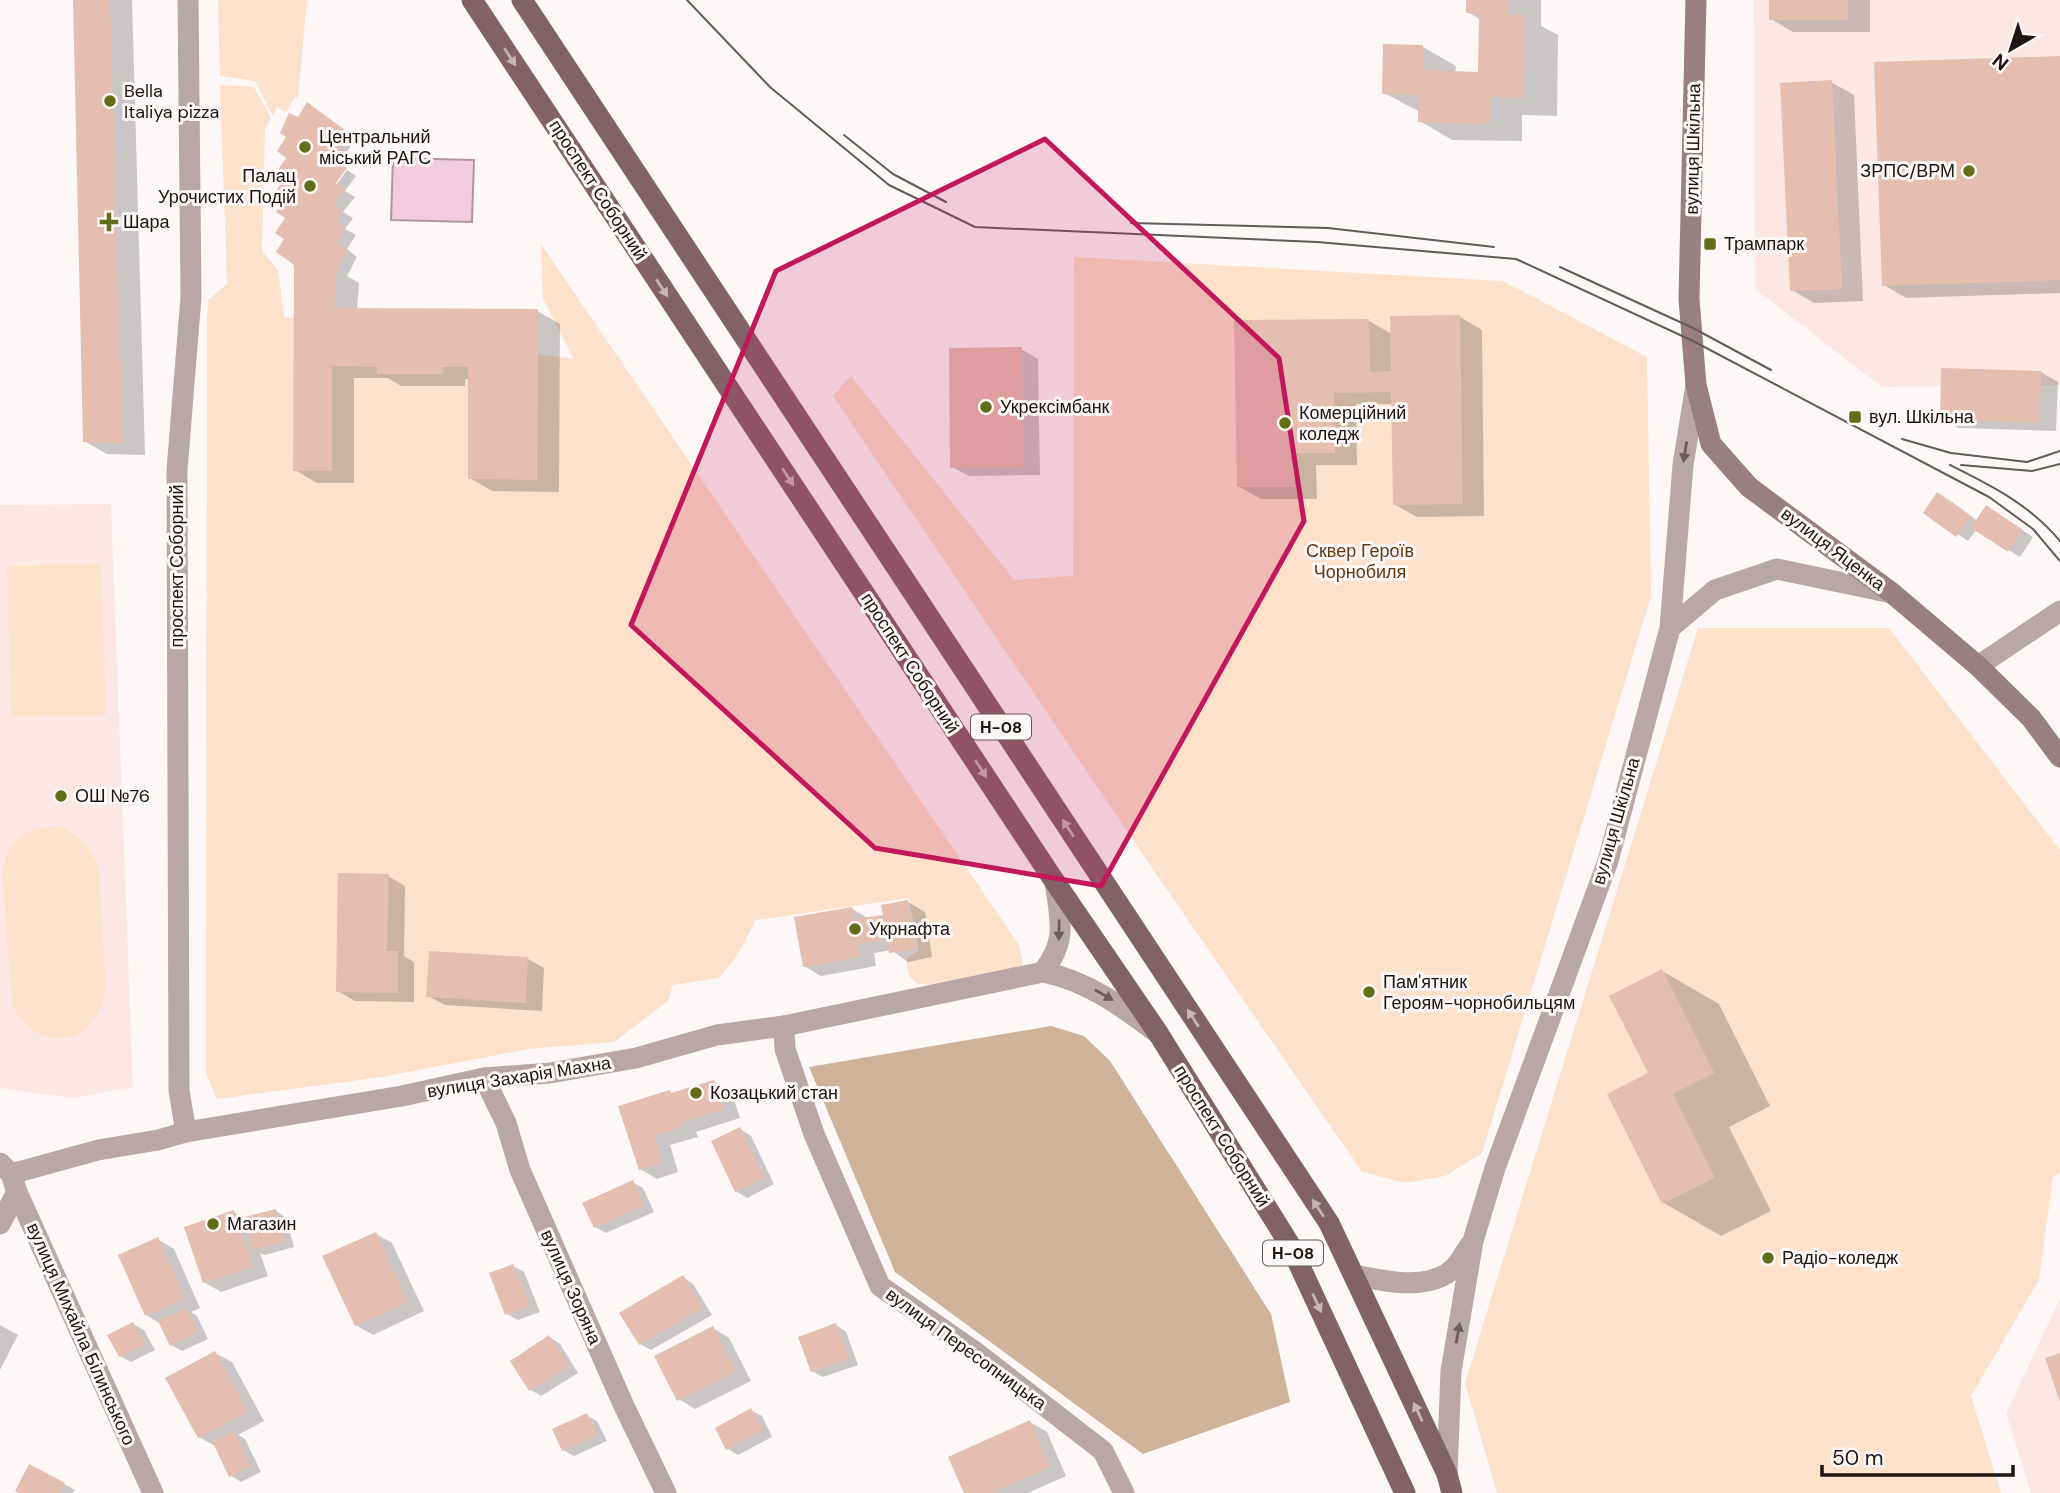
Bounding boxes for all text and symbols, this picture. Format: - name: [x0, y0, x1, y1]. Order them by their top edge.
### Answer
- north arrow: [1976, 14, 2046, 84]
- one-way arrow: [503, 47, 516, 67]
- text: N: [1987, 48, 2014, 76]
- place label: Bella Italiya pizza: [124, 79, 219, 124]
- street label: вулиця Шкільна: [1680, 82, 1706, 215]
- marker: Bella Italiya pizza: [102, 93, 118, 109]
- street label: проспект Соборний: [544, 115, 652, 265]
- place label: Центральний міський РАГС: [319, 125, 431, 170]
- marker: Центральний міський РАГС: [297, 139, 313, 155]
- place label: ЗРПС/ВРМ: [1860, 159, 1955, 183]
- marker: ЗРПС/ВРМ: [1961, 163, 1977, 179]
- place label: Палац Урочистих Подій: [158, 164, 296, 209]
- marker: Палац Урочистих Подій: [302, 178, 318, 194]
- place label: Шара: [123, 210, 171, 234]
- marker: Шара: [101, 214, 117, 230]
- place label: Трампарк: [1724, 232, 1804, 256]
- marker: Трампарк: [1702, 236, 1718, 252]
- one-way arrow: [655, 278, 668, 297]
- place label: Укрексімбанк: [1000, 395, 1110, 419]
- marker: Укрексімбанк: [978, 399, 994, 415]
- place label: Комерційний коледж: [1299, 401, 1406, 446]
- place label: вул. Шкільна: [1869, 405, 1975, 429]
- marker: вул. Шкільна: [1847, 409, 1863, 425]
- marker: Комерційний коледж: [1277, 415, 1293, 431]
- one-way arrow: [1679, 441, 1690, 463]
- one-way arrow: [781, 468, 794, 487]
- street label: проспект Соборний: [165, 484, 189, 648]
- street label: вулиця Яценка: [1776, 502, 1891, 597]
- park label: Сквер Героїв Чорнобиля: [1306, 539, 1414, 584]
- street label: проспект Соборний: [856, 588, 964, 738]
- road number: Н-08: [971, 714, 1031, 740]
- street label: вулиця Шкільна: [1586, 754, 1646, 887]
- one-way arrow: [974, 760, 987, 779]
- place label: ОШ №76: [75, 784, 150, 808]
- marker: ОШ №76: [53, 788, 69, 804]
- one-way arrow: [1061, 818, 1074, 838]
- place label: Укрнафта: [869, 917, 951, 941]
- one-way arrow: [1053, 919, 1065, 941]
- marker: Укрнафта: [847, 921, 863, 937]
- place label: Пам'ятник Героям-чорнобильцям: [1383, 970, 1575, 1015]
- marker: Пам'ятник Героям-чорнобильцям: [1361, 984, 1377, 1000]
- one-way arrow: [1095, 989, 1114, 1002]
- one-way arrow: [1186, 1009, 1200, 1027]
- street label: вулиця Захарія Махна: [425, 1050, 613, 1103]
- street label: проспект Соборний: [1169, 1061, 1275, 1211]
- place label: Козацький стан: [710, 1081, 838, 1105]
- marker: Козацький стан: [688, 1085, 704, 1101]
- one-way arrow: [1312, 1198, 1325, 1217]
- place label: Магазин: [227, 1212, 296, 1236]
- marker: Магазин: [205, 1216, 221, 1232]
- street label: вулиця Михайла Білинського: [21, 1219, 141, 1449]
- street label: вулиця Зоряна: [535, 1226, 607, 1349]
- road number: Н-08: [1263, 1240, 1323, 1266]
- place label: Радіо-коледж: [1782, 1246, 1898, 1270]
- marker: Радіо-коледж: [1760, 1250, 1776, 1266]
- street label: вулиця Пересопницька: [881, 1283, 1052, 1416]
- one-way arrow: [1311, 1293, 1323, 1313]
- one-way arrow: [1453, 1322, 1464, 1344]
- one-way arrow: [1412, 1402, 1424, 1422]
- scale bar: [1822, 1434, 2013, 1478]
- text: 50 m: [1832, 1444, 1883, 1472]

